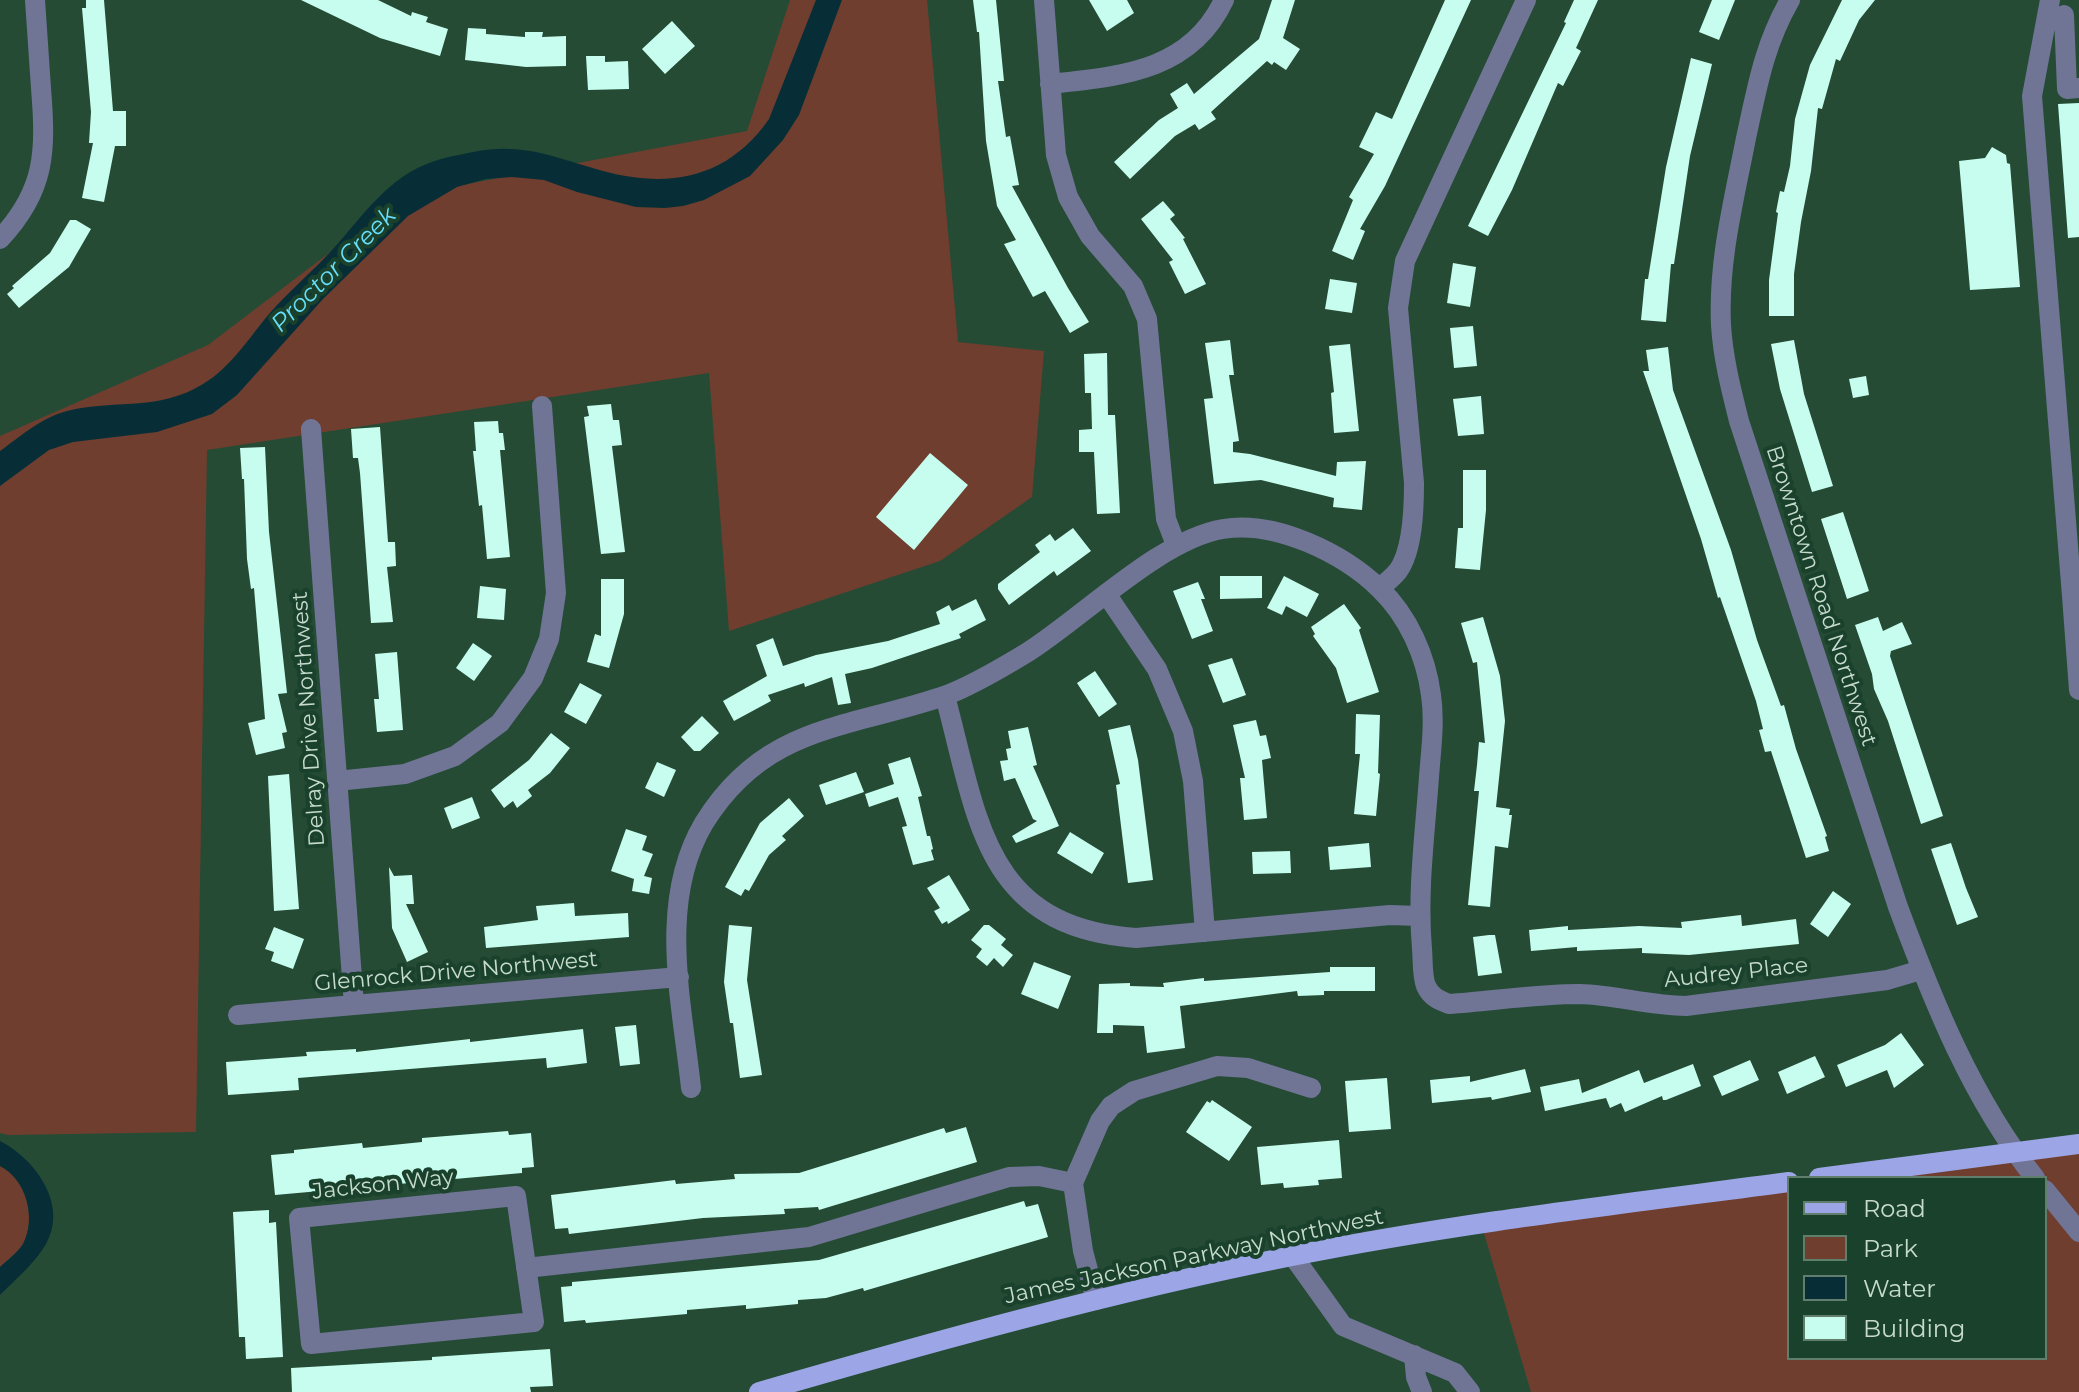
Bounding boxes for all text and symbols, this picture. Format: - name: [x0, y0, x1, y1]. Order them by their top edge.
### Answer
- water label: Proctor Creek: [266, 202, 402, 338]
- street label: Browntown Road Northwest: [1760, 442, 1882, 750]
- street label: Delray Drive Northwest: [287, 591, 331, 847]
- street label: Glenrock Drive Northwest: [313, 946, 599, 998]
- street label: Audrey Place: [1663, 952, 1809, 994]
- street label: Jackson Way: [311, 1164, 455, 1206]
- legend: [1787, 1176, 2047, 1360]
- text: Road: [1863, 1194, 1926, 1223]
- street label: James Jackson Parkway Northwest: [1002, 1204, 1386, 1310]
- text: Park: [1863, 1234, 1918, 1263]
- text: Water: [1863, 1274, 1936, 1303]
- text: Building: [1863, 1314, 1966, 1343]

